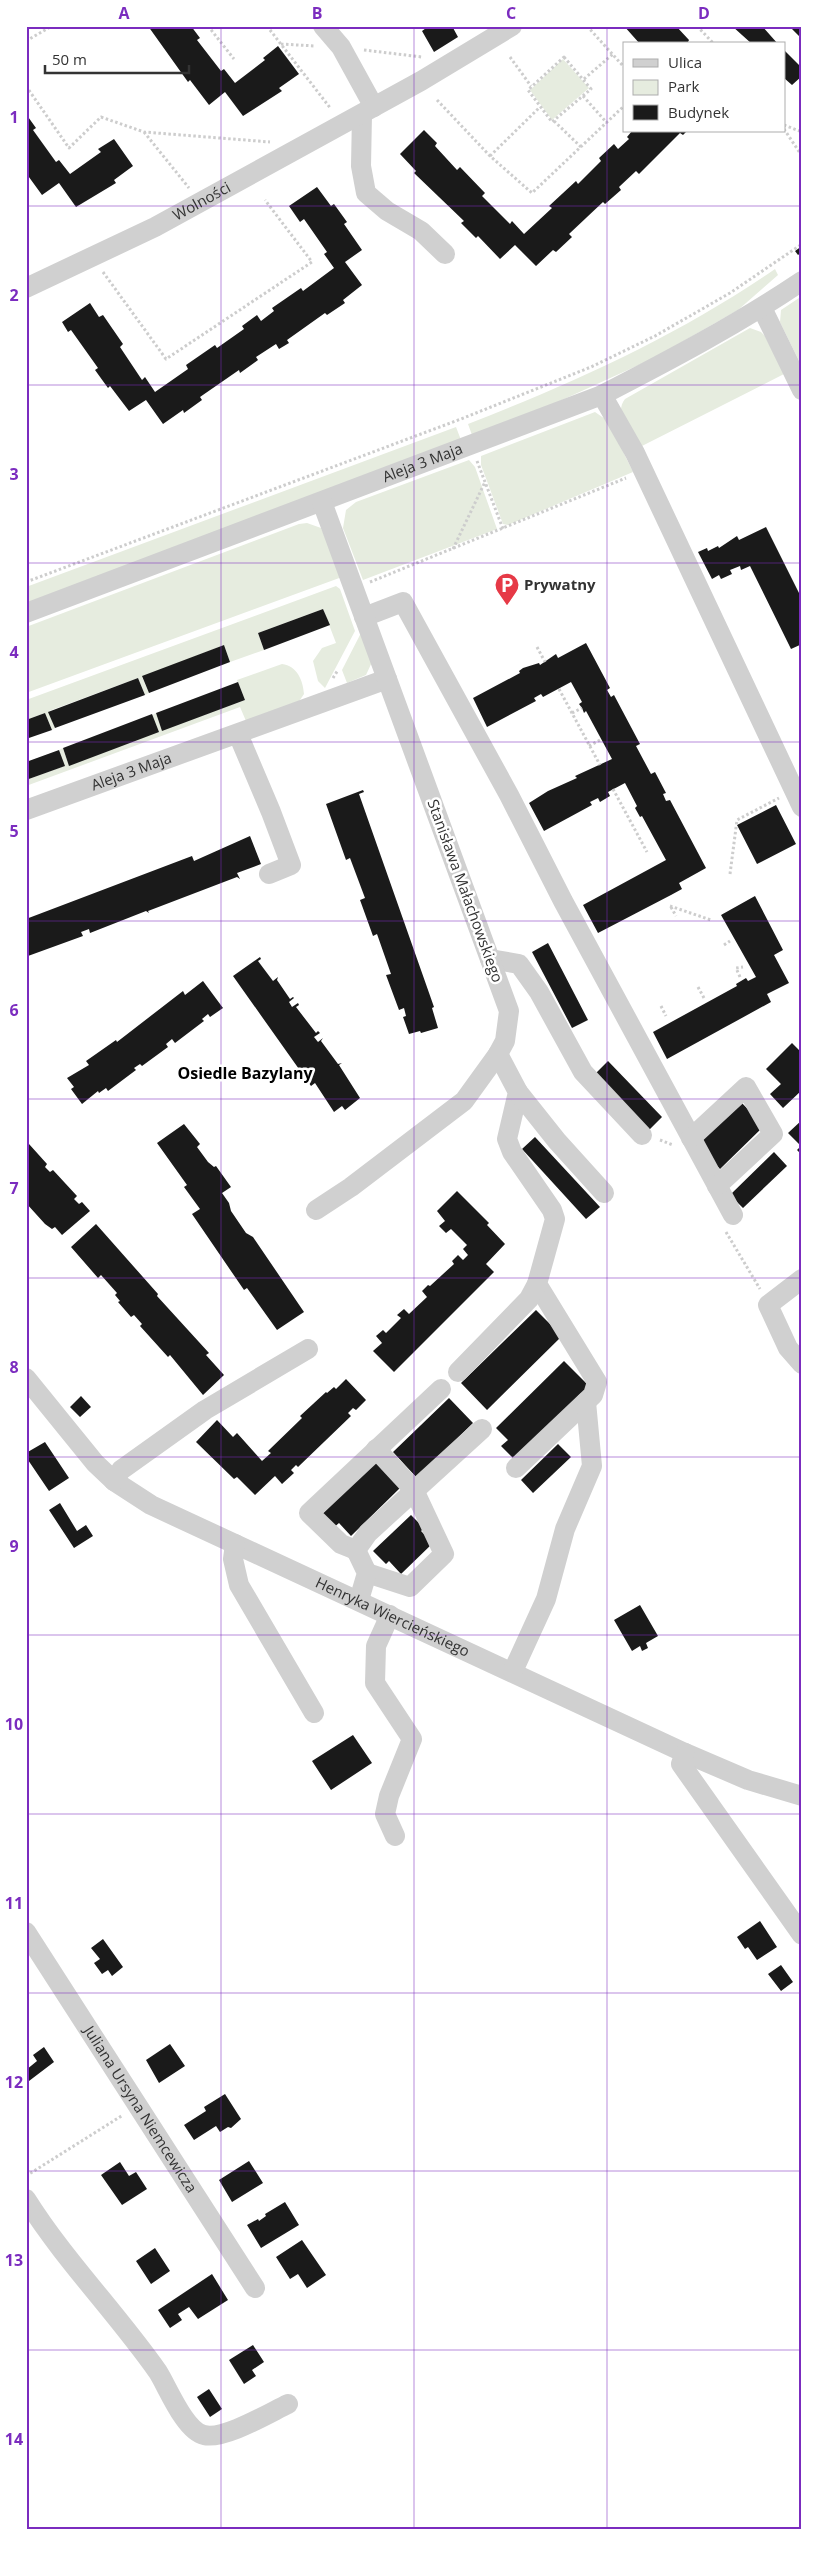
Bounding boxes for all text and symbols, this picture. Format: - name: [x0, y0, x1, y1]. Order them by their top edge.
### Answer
- text: A: [118, 2, 130, 24]
- text: B: [312, 2, 322, 24]
- text: C: [506, 2, 516, 24]
- text: D: [698, 2, 710, 24]
- scale bar: [45, 42, 189, 74]
- legend: [623, 42, 786, 132]
- text: 50 m: [52, 49, 87, 69]
- text: Ulica: [668, 52, 702, 72]
- text: Park: [668, 76, 699, 96]
- text: Budynek: [668, 102, 729, 122]
- text: 1: [9, 106, 19, 128]
- street label: Wolności: [169, 177, 234, 224]
- text: 2: [9, 284, 19, 306]
- street label: Aleja 3 Maja: [379, 438, 465, 486]
- text: 3: [9, 463, 19, 485]
- parking icon: Prywatny: [494, 572, 520, 606]
- place label: Prywatny: [524, 574, 596, 594]
- text: 4: [9, 641, 19, 663]
- street label: Aleja 3 Maja: [88, 747, 174, 795]
- street label: Stanisława Małachowskiego: [423, 796, 508, 985]
- text: 5: [9, 820, 19, 842]
- text: 6: [9, 999, 19, 1021]
- district label: Osiedle Bazylany: [177, 1062, 313, 1084]
- text: 7: [9, 1177, 19, 1199]
- text: 8: [9, 1356, 19, 1378]
- text: 9: [9, 1535, 19, 1557]
- street label: Henryka Wiercieńskiego: [313, 1572, 473, 1661]
- text: 10: [5, 1713, 23, 1735]
- text: 11: [5, 1892, 23, 1914]
- street label: Juliana Ursyna Niemcewicza: [79, 2020, 202, 2196]
- text: 12: [5, 2071, 23, 2093]
- text: 13: [5, 2249, 23, 2271]
- text: 14: [5, 2428, 23, 2450]

